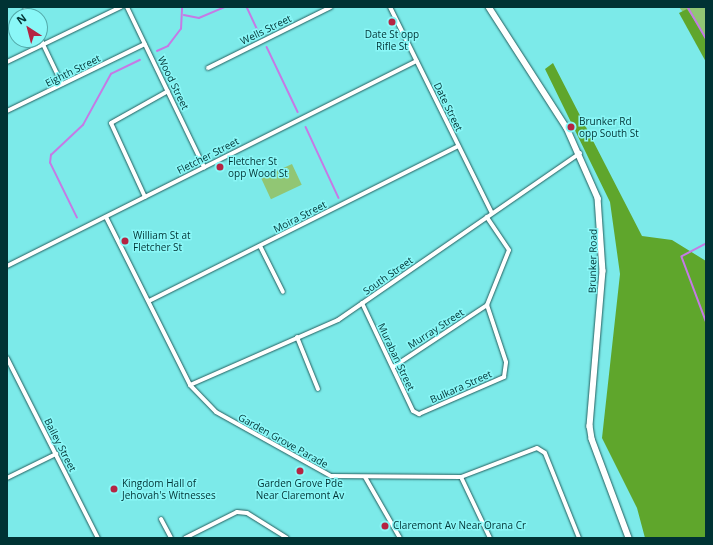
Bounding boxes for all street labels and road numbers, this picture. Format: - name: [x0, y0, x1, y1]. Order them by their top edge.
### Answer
- street label: Wells Street: [239, 13, 293, 47]
- street label: Eighth Street: [43, 52, 103, 90]
- street label: Wood Street: [155, 54, 191, 112]
- street label: Date Street: [431, 81, 465, 133]
- street label: Fletcher Street: [175, 135, 241, 177]
- street label: Moira Street: [272, 199, 328, 235]
- street label: Brunker Road: [586, 229, 600, 293]
- street label: South Street: [361, 254, 415, 298]
- street label: Murray Street: [406, 306, 466, 352]
- street label: Muraban Street: [375, 321, 417, 393]
- street label: Bulkara Street: [428, 368, 494, 406]
- street label: Garden Grove Parade: [236, 411, 330, 471]
- street label: Bailey Street: [41, 416, 79, 474]

